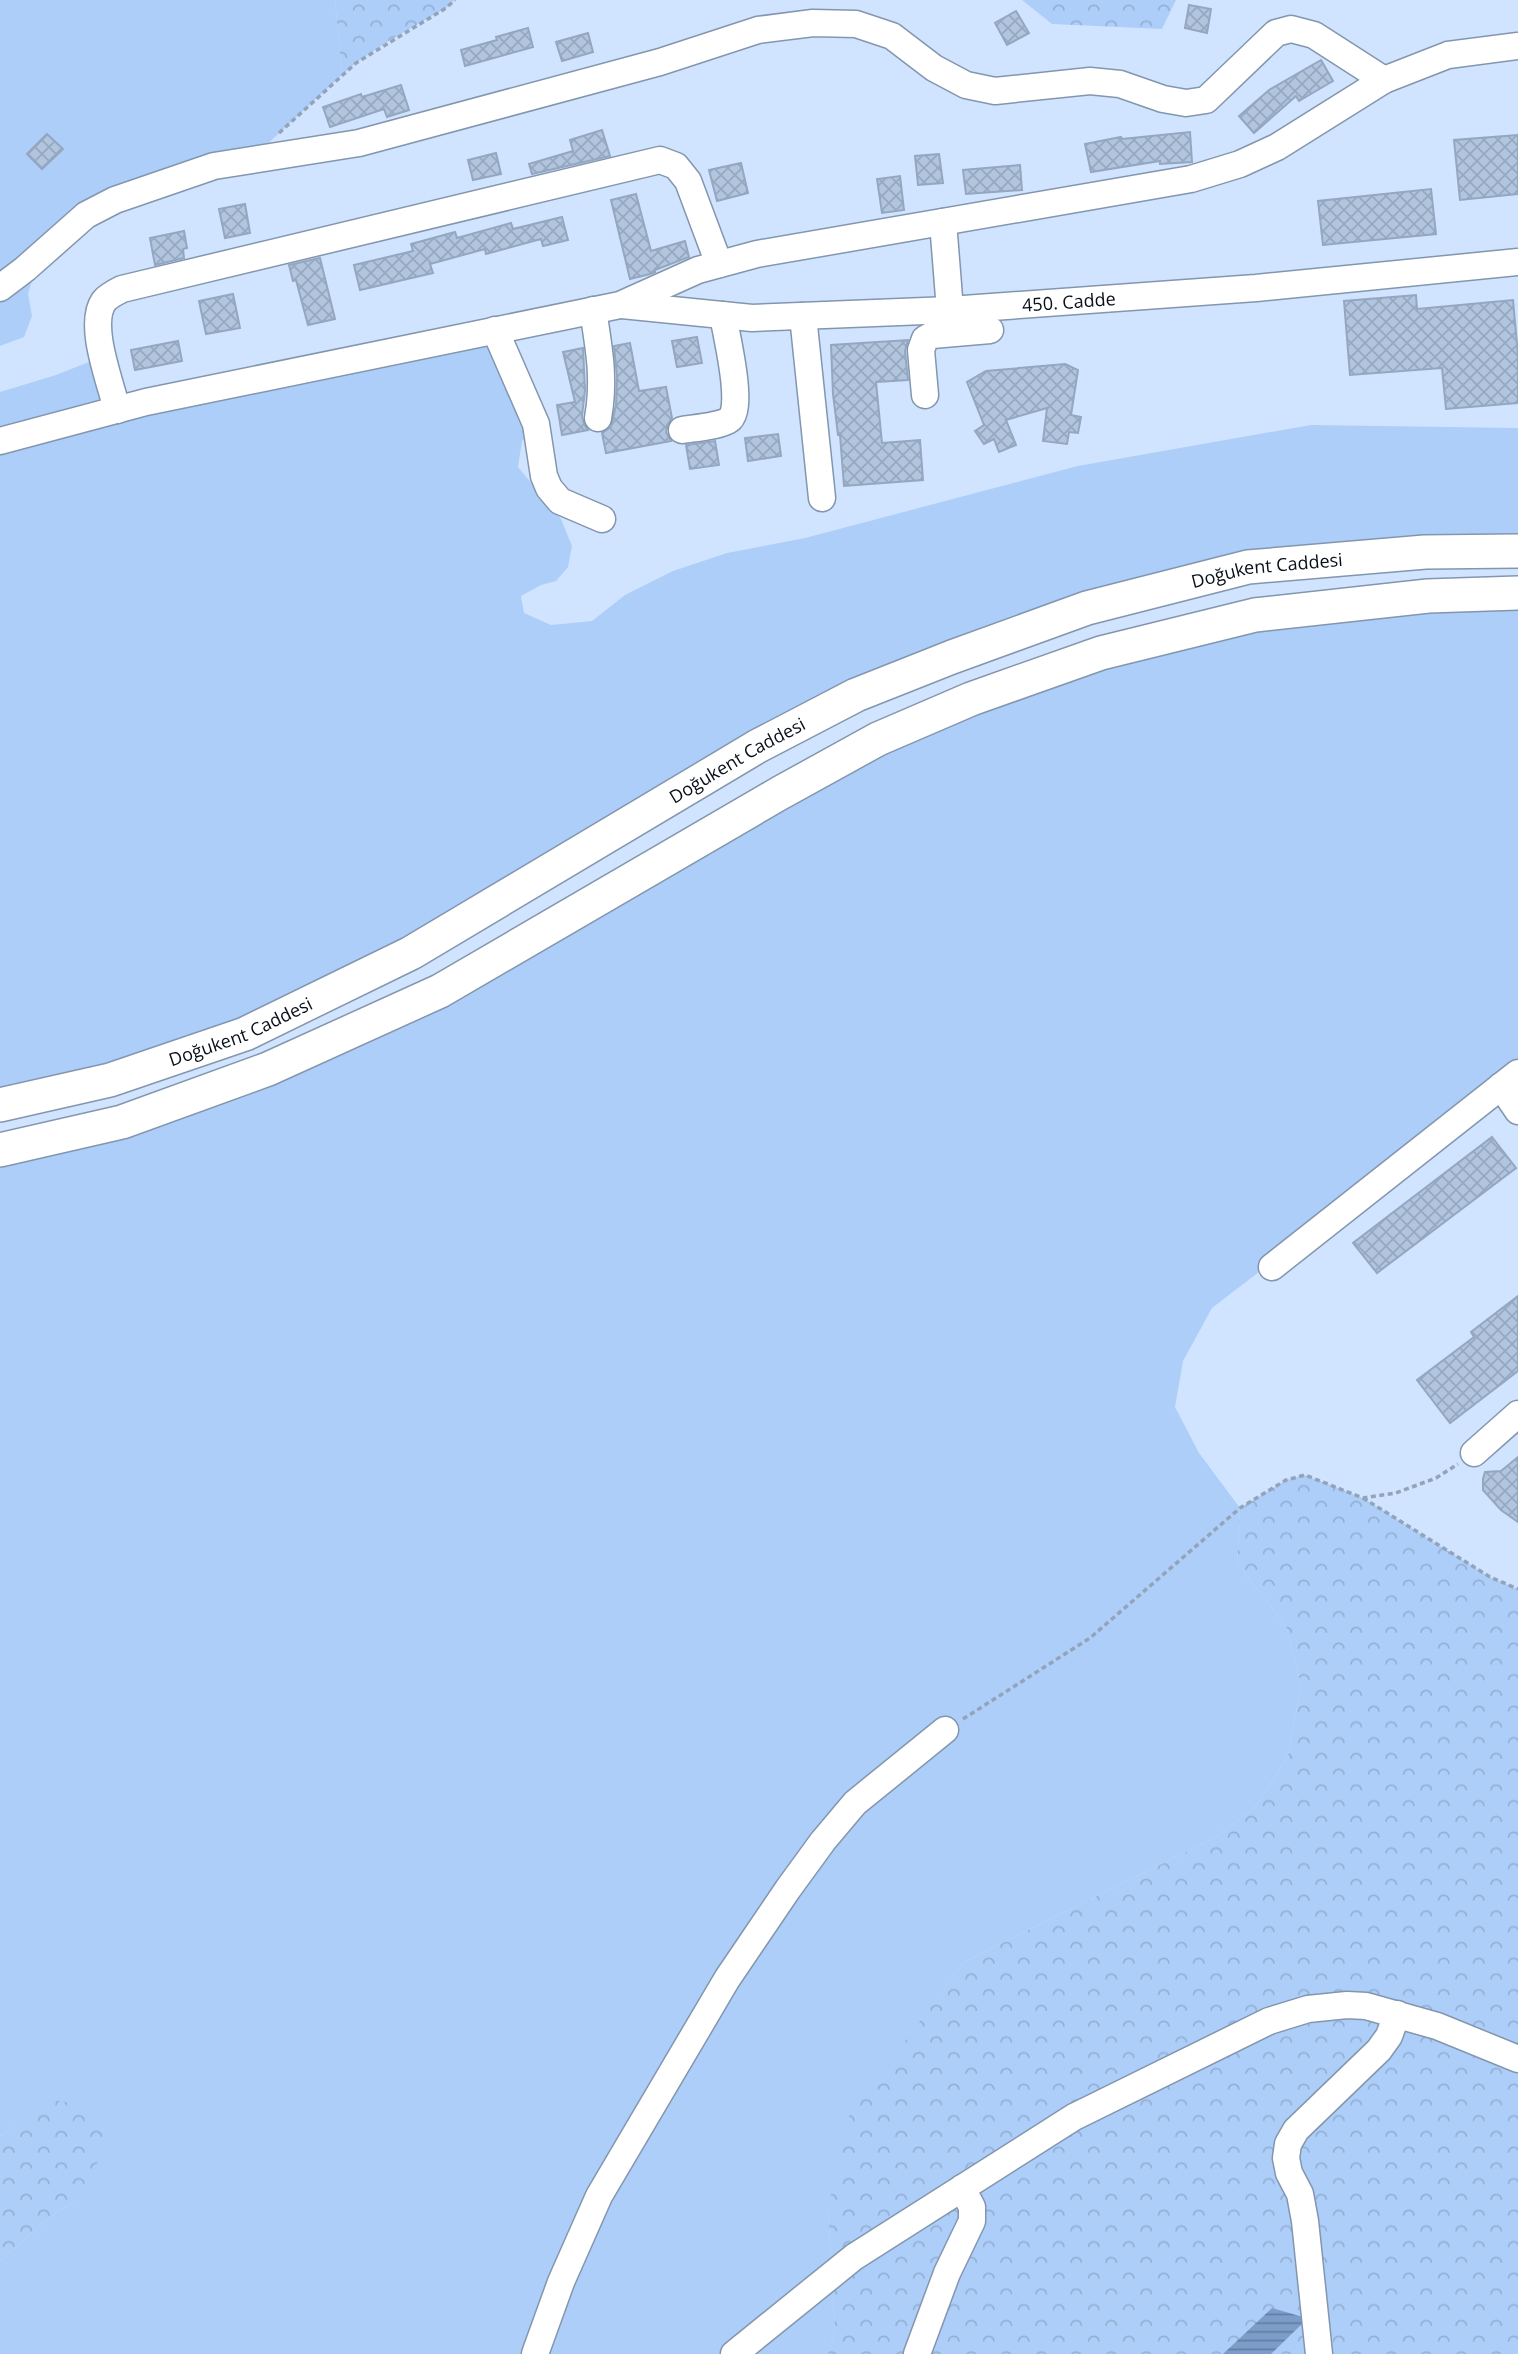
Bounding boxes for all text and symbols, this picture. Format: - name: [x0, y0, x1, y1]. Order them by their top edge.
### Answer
- street label: 450. Cadde: [1021, 286, 1117, 317]
- street label: Doğukent Caddesi: [1189, 547, 1344, 593]
- street label: Doğukent Caddesi: [664, 712, 809, 808]
- street label: Doğukent Caddesi: [165, 991, 316, 1071]

